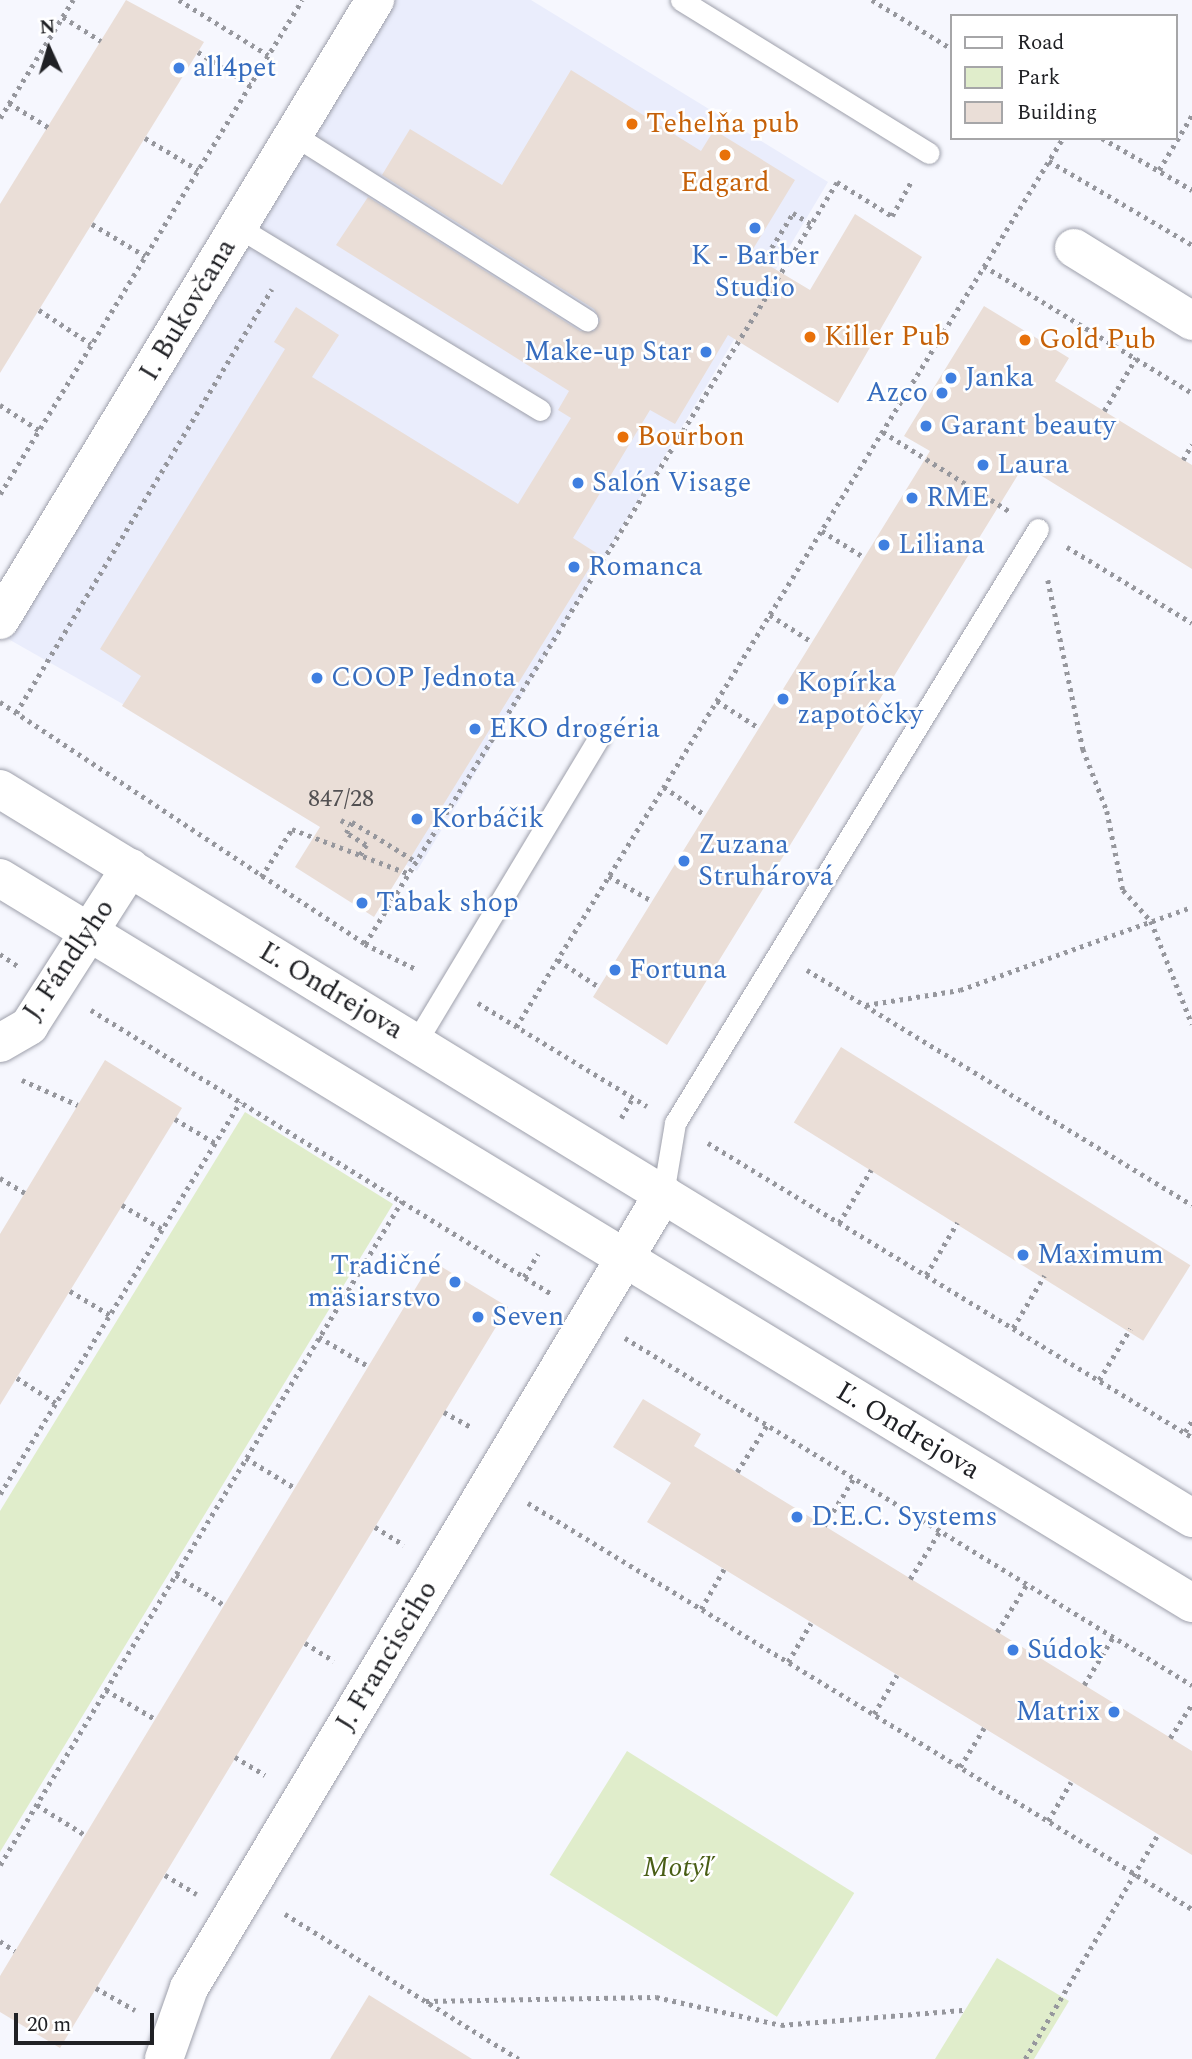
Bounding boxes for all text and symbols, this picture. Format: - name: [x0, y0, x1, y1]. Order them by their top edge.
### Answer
- text: N: [39, 13, 56, 43]
- north arrow: [14, 14, 84, 84]
- legend: [950, 14, 1178, 140]
- text: Road: [1017, 27, 1064, 59]
- place label: all4pet: [193, 51, 276, 85]
- marker: all4pet: [171, 60, 187, 76]
- text: Park: [1017, 62, 1060, 94]
- text: Building: [1017, 97, 1097, 129]
- place label: Tehelňa pub: [646, 107, 799, 141]
- marker: Tehelňa pub: [624, 116, 640, 132]
- marker: Edgard: [717, 147, 733, 163]
- place label: Edgard: [680, 166, 770, 200]
- marker: K - Barber Studio: [747, 220, 763, 236]
- street label: I. Bukovčana: [132, 233, 244, 387]
- place label: K - Barber Studio: [691, 239, 819, 305]
- place label: Killer Pub: [824, 320, 950, 354]
- place label: Gold Pub: [1039, 323, 1156, 357]
- marker: Killer Pub: [802, 329, 818, 345]
- marker: Gold Pub: [1017, 332, 1033, 348]
- place label: Make-up Star: [524, 335, 692, 369]
- marker: Make-up Star: [698, 344, 714, 360]
- place label: Janka: [965, 361, 1034, 395]
- marker: Janka: [943, 370, 959, 386]
- place label: Azco: [866, 376, 928, 410]
- marker: Azco: [934, 385, 950, 401]
- place label: Garant beauty: [940, 409, 1116, 443]
- marker: Garant beauty: [918, 418, 934, 434]
- place label: Bourbon: [637, 420, 745, 454]
- marker: Bourbon: [615, 429, 631, 445]
- place label: Laura: [997, 448, 1069, 482]
- marker: Laura: [975, 457, 991, 473]
- place label: Salón Visage: [592, 466, 751, 500]
- marker: Salón Visage: [570, 475, 586, 491]
- place label: RME: [926, 481, 990, 515]
- marker: RME: [904, 490, 920, 506]
- place label: Liliana: [898, 528, 985, 562]
- marker: Liliana: [876, 537, 892, 553]
- place label: Romanca: [588, 550, 703, 584]
- marker: Romanca: [566, 559, 582, 575]
- place label: COOP Jednota: [331, 661, 516, 695]
- place label: Kopírka zapotôčky: [797, 666, 923, 732]
- marker: COOP Jednota: [309, 670, 325, 686]
- marker: Kopírka zapotôčky: [775, 691, 791, 707]
- place label: EKO drogéria: [489, 712, 660, 746]
- marker: EKO drogéria: [467, 721, 483, 737]
- house number: 847/28: [308, 786, 374, 814]
- place label: Korbáčik: [431, 802, 544, 836]
- marker: Korbáčik: [409, 811, 425, 827]
- place label: Zuzana Struhárová: [698, 828, 833, 894]
- marker: Zuzana Struhárová: [676, 853, 692, 869]
- place label: Tabak shop: [376, 886, 519, 920]
- street label: J. Fándlyho: [16, 893, 122, 1027]
- marker: Tabak shop: [354, 895, 370, 911]
- street label: Ľ. Ondrejova: [253, 935, 409, 1047]
- place label: Fortuna: [629, 953, 727, 987]
- marker: Fortuna: [607, 962, 623, 978]
- place label: Maximum: [1037, 1238, 1164, 1272]
- marker: Maximum: [1015, 1247, 1031, 1263]
- place label: Tradičné mäsiarstvo: [307, 1249, 441, 1315]
- marker: Tradičné mäsiarstvo: [447, 1274, 463, 1290]
- place label: Seven: [492, 1300, 564, 1334]
- marker: Seven: [470, 1309, 486, 1325]
- street label: Ľ. Ondrejova: [830, 1375, 986, 1487]
- place label: D.E.C. Systems: [811, 1500, 998, 1534]
- marker: D.E.C. Systems: [789, 1509, 805, 1525]
- street label: J. Francisciho: [329, 1575, 445, 1737]
- place label: Súdok: [1027, 1633, 1104, 1667]
- marker: Súdok: [1005, 1642, 1021, 1658]
- place label: Matrix: [1015, 1695, 1100, 1729]
- marker: Matrix: [1106, 1704, 1122, 1720]
- park label: Motýľ: [643, 1851, 711, 1885]
- scale bar: [18, 2000, 158, 2044]
- text: 20 m: [27, 2009, 71, 2041]

